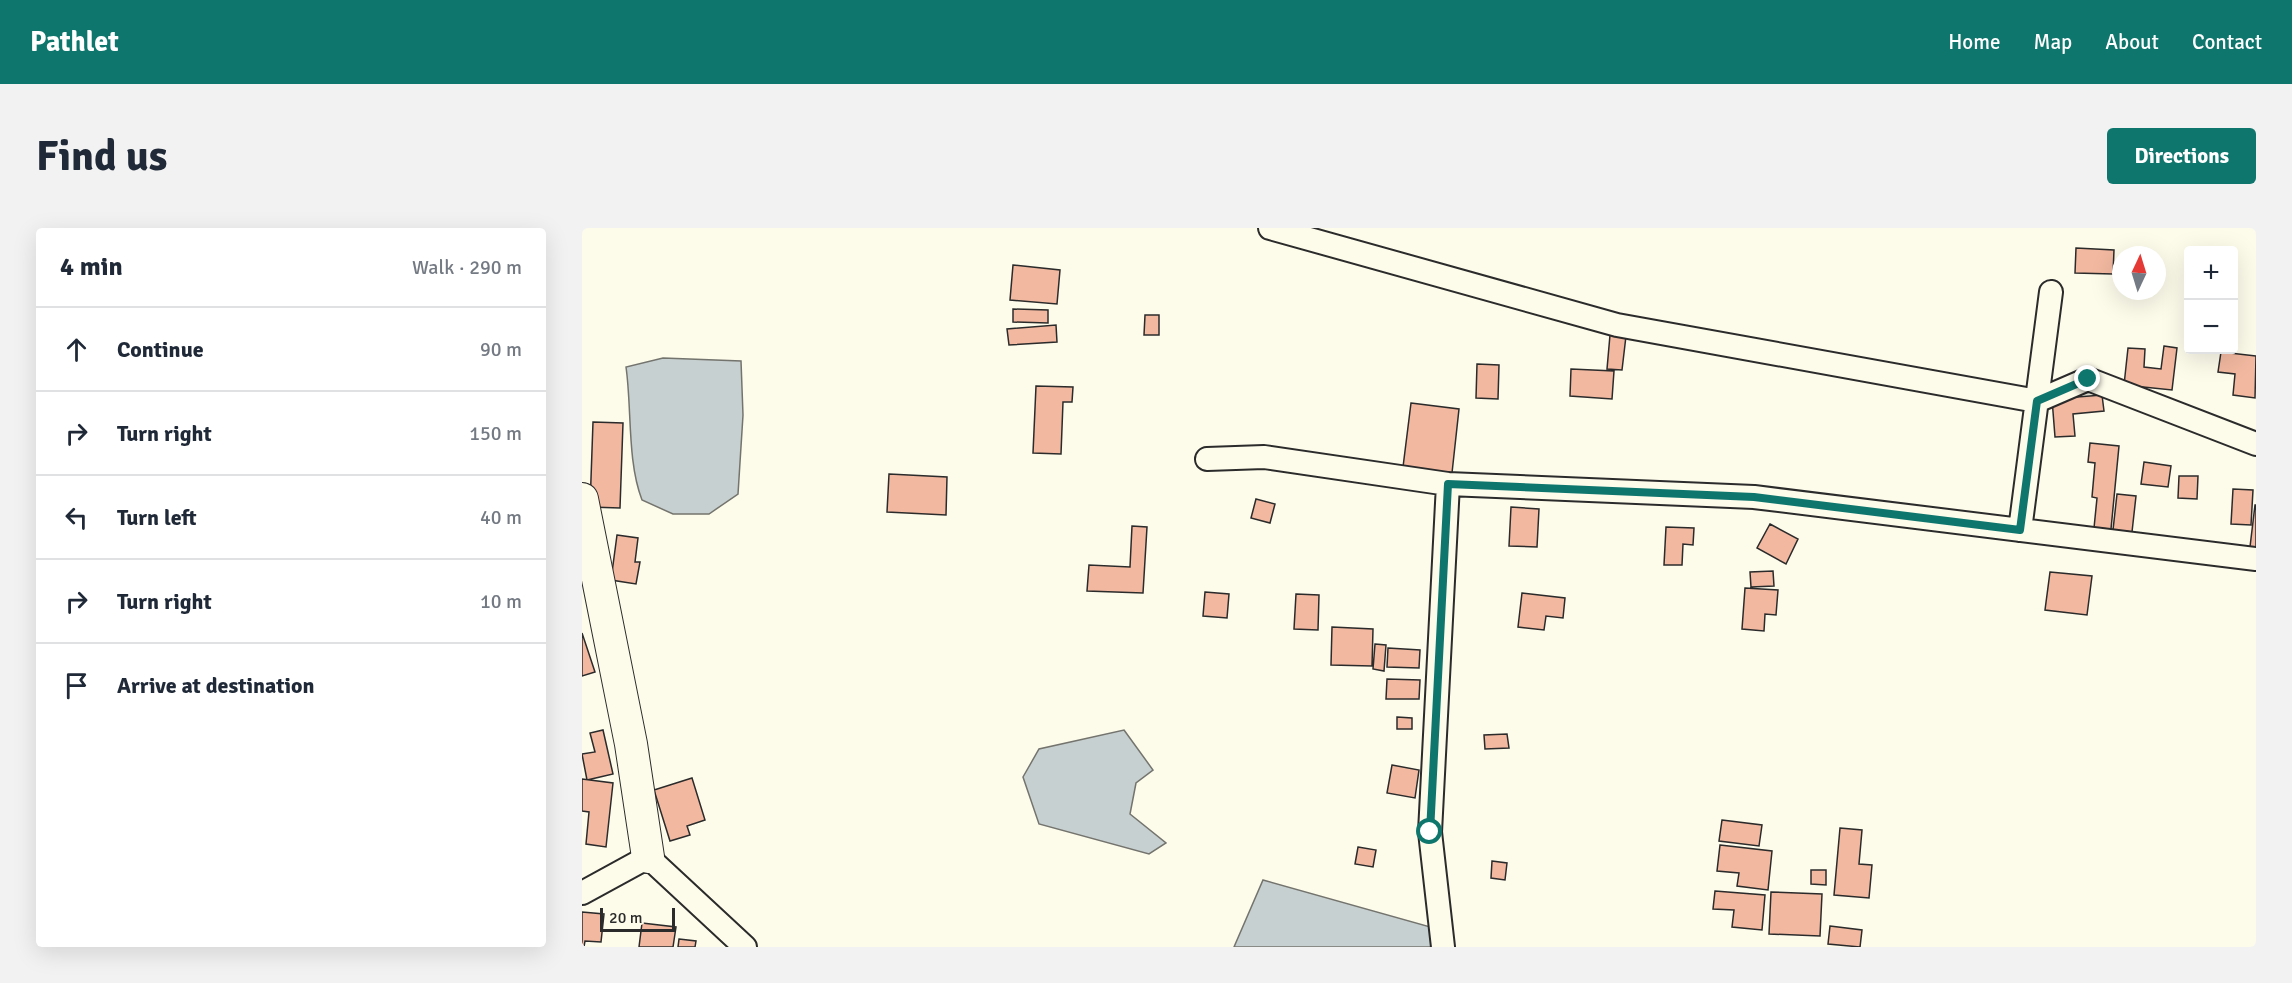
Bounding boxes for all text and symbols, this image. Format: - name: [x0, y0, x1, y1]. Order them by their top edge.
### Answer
- text: Pathlet: [30, 25, 119, 59]
- text: Home: [1948, 29, 2001, 55]
- text: Map: [2034, 29, 2072, 55]
- text: About: [2105, 29, 2159, 55]
- text: Contact: [2192, 29, 2262, 55]
- button: Directions: [2107, 128, 2256, 184]
- text: Find us: [36, 131, 167, 182]
- north arrow: [2112, 246, 2166, 300]
- map controls: [2184, 246, 2238, 354]
- button: +: [2184, 246, 2238, 300]
- text: 4 min: [60, 251, 123, 283]
- text: Walk · 290 m: [412, 255, 522, 280]
- button: −: [2184, 300, 2238, 354]
- icon: ahead: [60, 333, 93, 366]
- text: Continue: [117, 336, 204, 363]
- text: 90 m: [480, 337, 522, 362]
- route end: [2074, 365, 2100, 391]
- icon: right: [60, 417, 93, 450]
- text: Turn right: [117, 420, 212, 447]
- text: 150 m: [469, 421, 522, 446]
- icon: left: [60, 501, 93, 534]
- text: Turn left: [117, 504, 197, 531]
- text: 40 m: [480, 505, 522, 530]
- icon: right: [60, 585, 93, 618]
- text: Turn right: [117, 588, 212, 615]
- text: 10 m: [480, 589, 522, 614]
- icon: arrive: [60, 669, 93, 702]
- text: Arrive at destination: [117, 672, 314, 699]
- route start: [1416, 818, 1442, 844]
- scale bar: [600, 905, 675, 932]
- text: 20 m: [609, 908, 643, 928]

